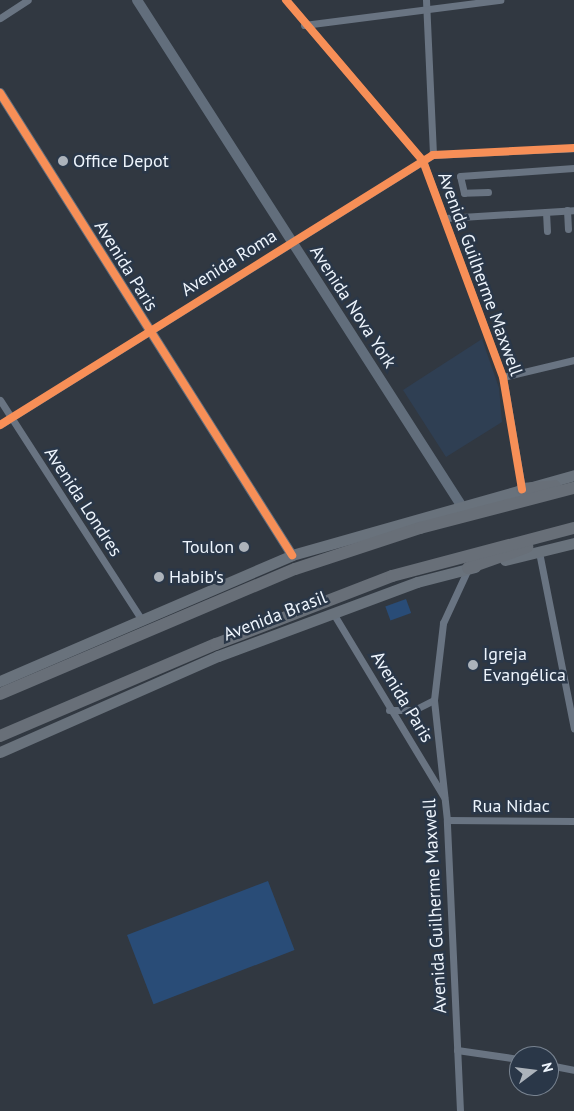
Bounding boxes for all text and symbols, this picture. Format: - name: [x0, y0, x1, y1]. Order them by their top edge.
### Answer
- place label: Office Depot: [73, 150, 169, 172]
- marker: Office Depot: [57, 155, 69, 167]
- street label: Avenida Guilherme Maxwell: [433, 169, 527, 379]
- street label: Avenida Paris: [90, 217, 162, 315]
- street label: Avenida Roma: [177, 225, 281, 301]
- street label: Avenida Nova York: [305, 241, 401, 373]
- street label: Avenida Londres: [40, 443, 126, 561]
- place label: Toulon: [182, 536, 234, 558]
- marker: Toulon: [238, 541, 250, 553]
- place label: Habib's: [169, 566, 224, 588]
- marker: Habib's: [153, 571, 165, 583]
- street label: Avenida Brasil: [220, 586, 330, 646]
- place label: Igreja Evangélica: [483, 644, 566, 686]
- street label: Avenida Paris: [366, 648, 438, 746]
- marker: Igreja Evangélica: [467, 659, 479, 671]
- street label: Rua Nidac: [472, 795, 550, 817]
- street label: Avenida Guilherme Maxwell: [419, 798, 451, 1014]
- north arrow: [509, 1046, 559, 1096]
- text: N: [538, 1061, 557, 1074]

